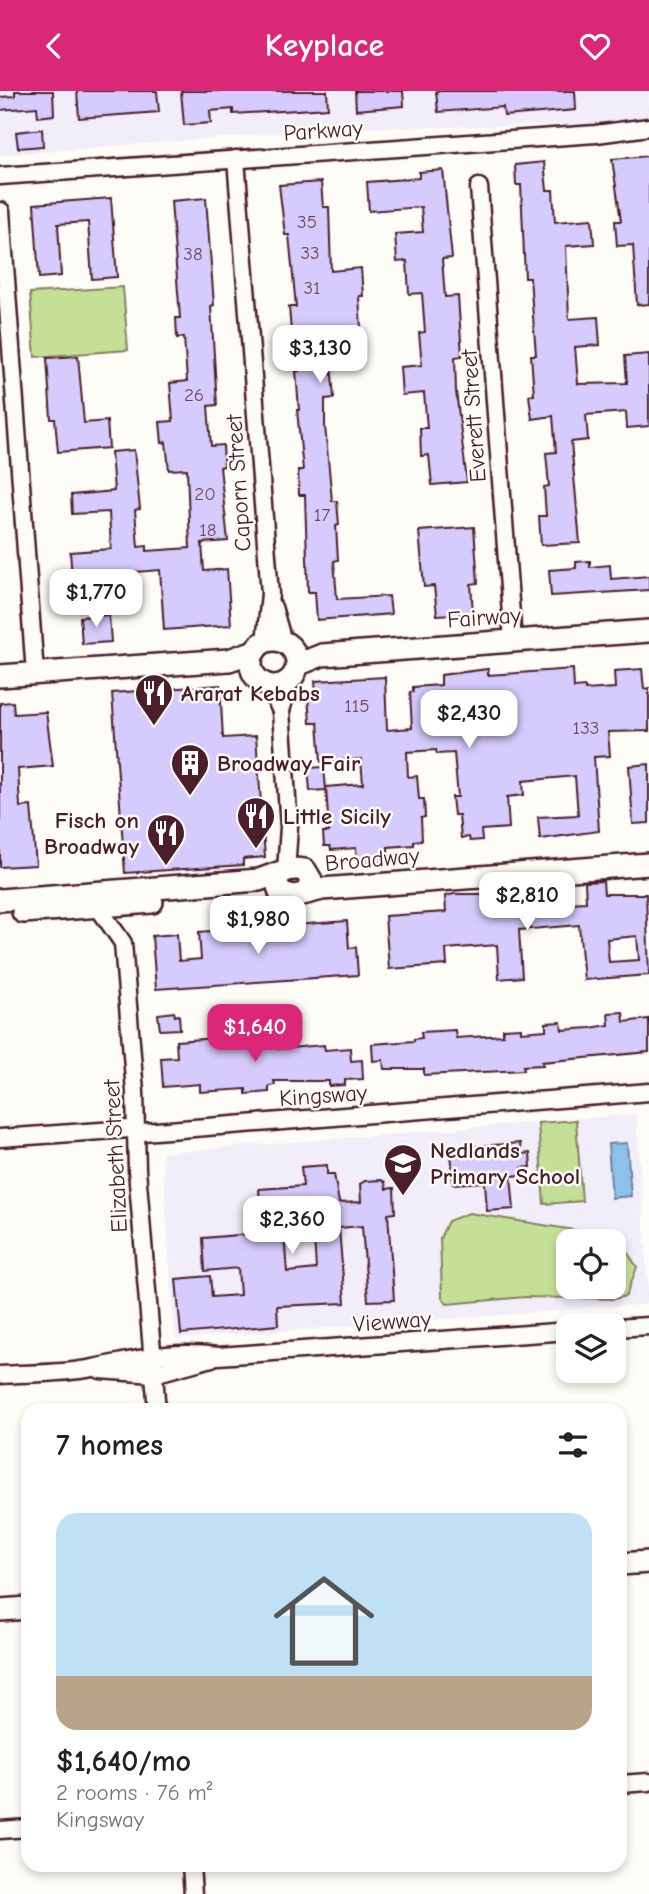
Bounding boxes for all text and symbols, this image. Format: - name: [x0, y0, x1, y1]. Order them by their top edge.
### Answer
- icon: back: [35, 27, 73, 65]
- text: Keyplace: [265, 27, 384, 64]
- icon: heart: [576, 27, 614, 65]
- street label: Parkway: [282, 114, 364, 147]
- house number: 35: [297, 211, 317, 233]
- house number: 33: [300, 242, 320, 264]
- house number: 38: [183, 243, 203, 265]
- house number: 31: [303, 277, 321, 299]
- pin: $3,130: [263, 325, 377, 385]
- text: $3,130: [288, 334, 352, 361]
- street label: Everett Street: [455, 347, 492, 483]
- house number: 26: [184, 384, 204, 406]
- street label: Caporn Street: [220, 412, 257, 552]
- house number: 20: [194, 483, 216, 505]
- house number: 17: [314, 504, 330, 526]
- house number: 18: [199, 519, 217, 541]
- pin: $1,770: [39, 569, 153, 629]
- text: $1,770: [65, 578, 127, 605]
- street label: Fairway: [446, 601, 522, 634]
- restaurant icon: Ararat Kebabs: [133, 672, 175, 727]
- place label: Ararat Kebabs: [181, 680, 320, 707]
- pin: $2,430: [412, 691, 526, 750]
- house number: 115: [344, 695, 370, 717]
- text: $2,430: [437, 699, 501, 726]
- house number: 133: [573, 717, 599, 739]
- building icon: Broadway Fair: [169, 742, 211, 797]
- place label: Broadway Fair: [217, 750, 361, 777]
- restaurant icon: Little Sicily: [235, 795, 277, 850]
- place label: Little Sicily: [283, 803, 391, 830]
- place label: Fisch on Broadway: [44, 807, 139, 860]
- restaurant icon: Fisch on Broadway: [145, 812, 187, 867]
- street label: Broadway: [324, 842, 421, 877]
- pin: $2,810: [470, 873, 584, 932]
- text: $2,810: [495, 881, 559, 908]
- pin: $1,980: [201, 897, 315, 956]
- text: $1,980: [226, 905, 290, 932]
- pin: $1,640: [198, 1005, 312, 1064]
- text: $1,640: [223, 1013, 287, 1040]
- street label: Elizabeth Street: [98, 1077, 133, 1233]
- street label: Kingsway: [278, 1079, 369, 1112]
- place label: Nedlands Primary School: [430, 1137, 580, 1190]
- school or university icon: Nedlands Primary School: [382, 1142, 424, 1197]
- pin: $2,360: [235, 1197, 349, 1256]
- text: $2,360: [259, 1205, 325, 1232]
- map controls: [556, 1229, 626, 1383]
- button: locate: [556, 1229, 626, 1299]
- street label: Viewway: [352, 1305, 433, 1338]
- button: layers: [556, 1313, 626, 1383]
- icon: filters: [554, 1426, 592, 1464]
- text: 7 homes: [56, 1428, 163, 1463]
- icon: home: [261, 1558, 387, 1684]
- text: $1,640/mo: [56, 1744, 191, 1779]
- text: 2 rooms · 76 m²: [56, 1779, 212, 1806]
- text: Kingsway: [56, 1806, 144, 1833]

